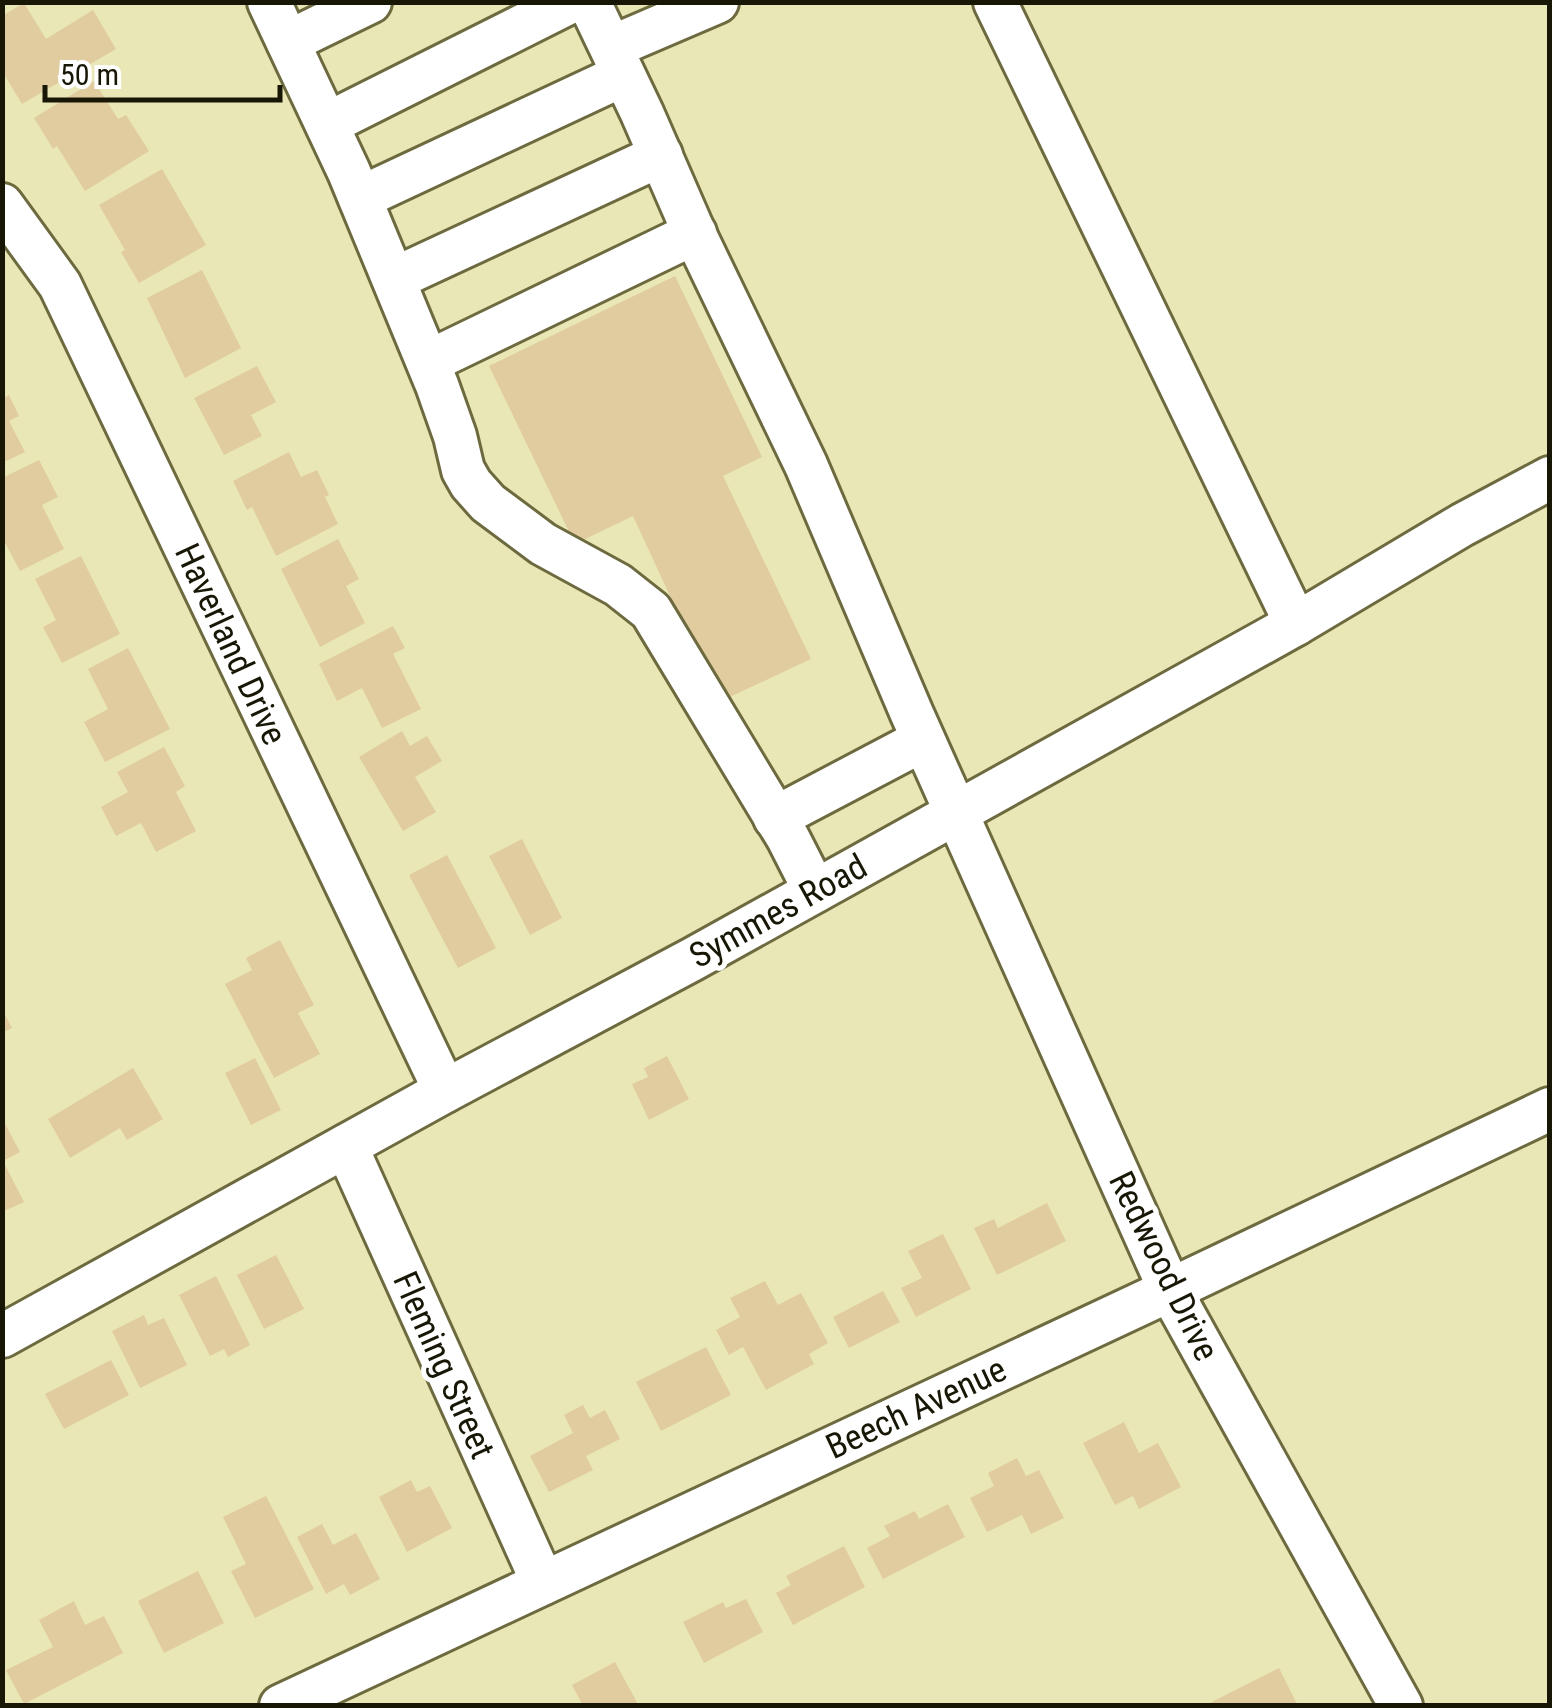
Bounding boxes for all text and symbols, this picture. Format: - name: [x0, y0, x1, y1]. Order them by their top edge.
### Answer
- scale bar: [45, 40, 280, 102]
- text: 50 m: [60, 57, 119, 92]
- street label: Haverland Drive: [166, 537, 295, 751]
- street label: Symmes Road: [683, 846, 874, 977]
- street label: Redwood Drive: [1100, 1165, 1227, 1368]
- street label: Fleming Street: [384, 1266, 503, 1465]
- street label: Beech Avenue: [820, 1349, 1013, 1468]

